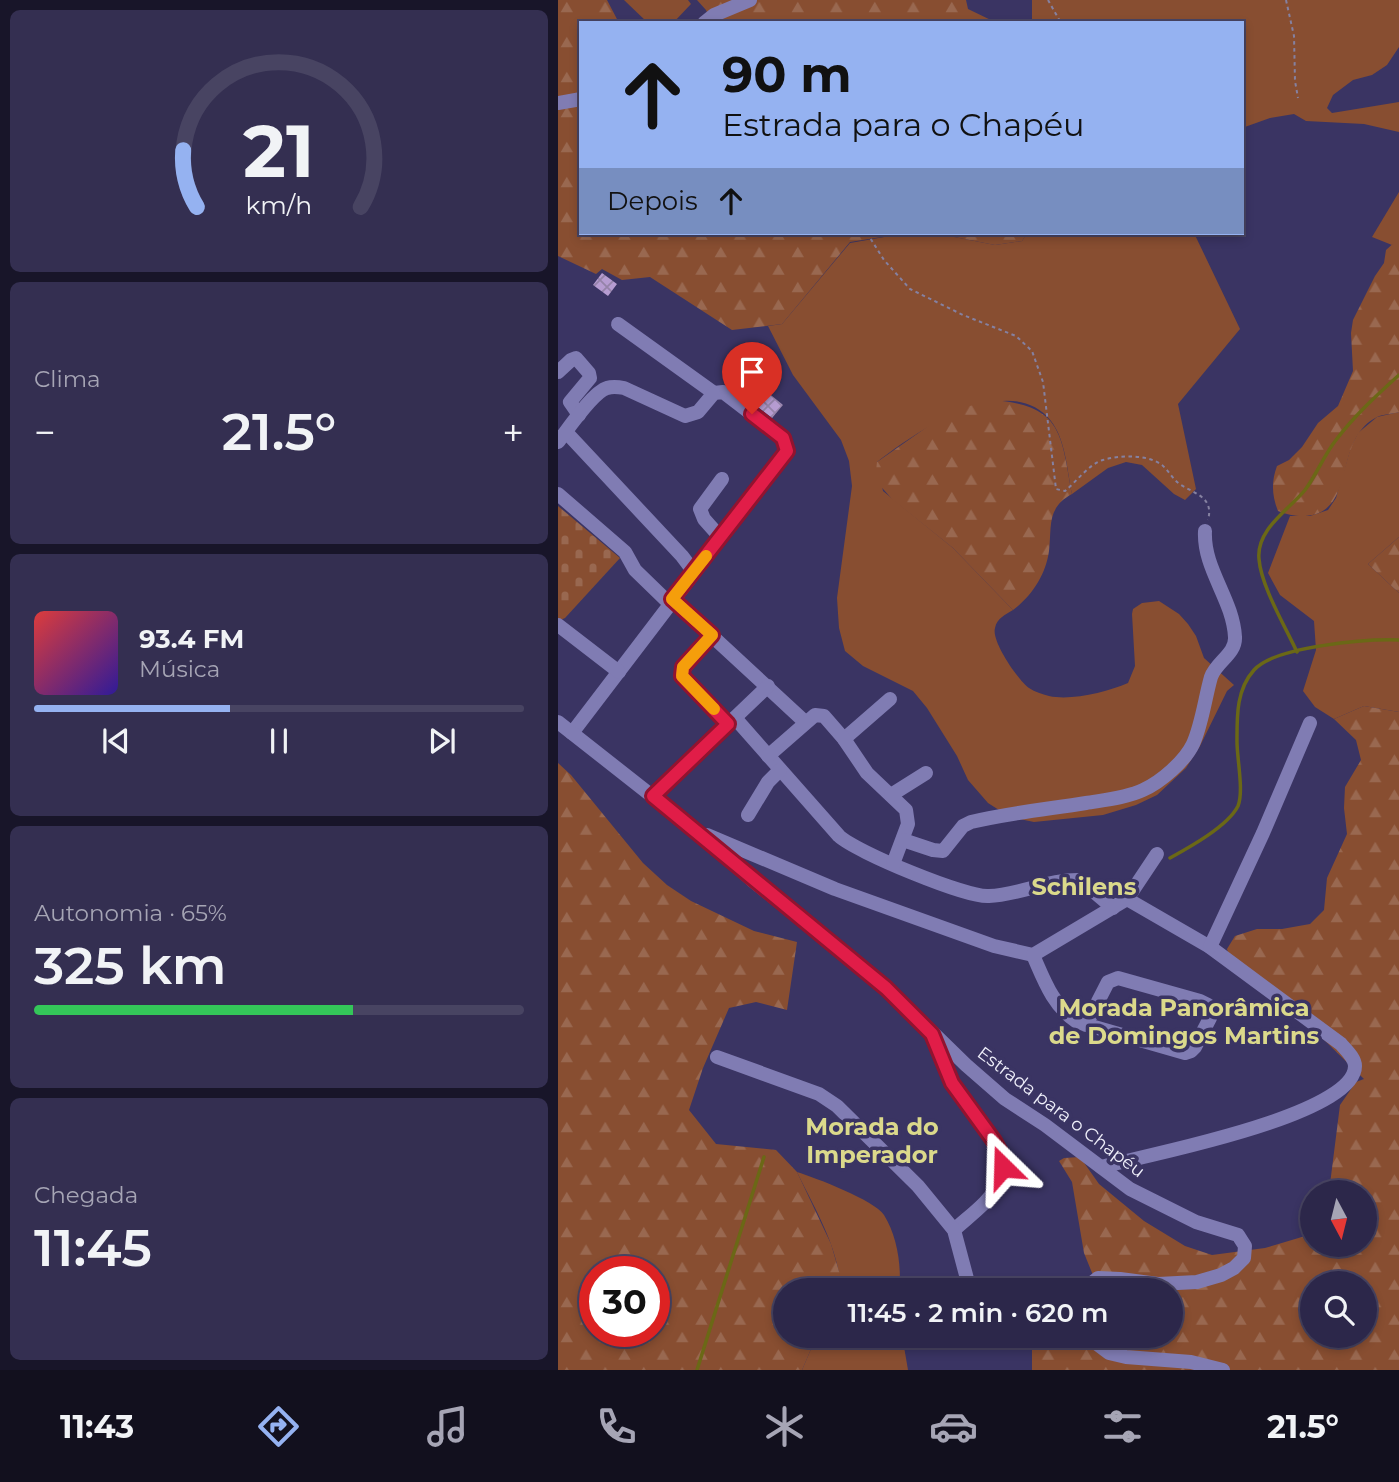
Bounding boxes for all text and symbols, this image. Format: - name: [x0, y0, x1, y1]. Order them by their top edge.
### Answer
- text: 90 m: [722, 45, 852, 104]
- icon: ahead: [607, 49, 698, 140]
- text: Estrada para o Chapéu: [722, 105, 1085, 144]
- text: 21: [243, 107, 315, 195]
- icon: ahead: [712, 182, 750, 220]
- text: Depois: [607, 185, 698, 217]
- text: km/h: [246, 190, 312, 220]
- pin: [722, 342, 782, 414]
- icon: arrive: [733, 353, 771, 391]
- text: Clima: [34, 365, 101, 393]
- text: 21.5°: [222, 400, 336, 463]
- text: −: [34, 409, 56, 456]
- text: +: [502, 409, 524, 456]
- text: 93.4 FM: [139, 623, 244, 655]
- text: Música: [139, 655, 220, 683]
- icon: previous: [97, 722, 135, 760]
- icon: pause: [260, 722, 298, 760]
- icon: next: [423, 722, 461, 760]
- district label: Schilens: [1032, 872, 1137, 901]
- text: Autonomia · 65%: [34, 899, 227, 927]
- text: 325 km: [34, 934, 227, 997]
- district label: Morada Panorâmica de Domingos Martins: [1049, 993, 1320, 1050]
- street label: Estrada para o Chapéu: [973, 1042, 1149, 1182]
- district label: Morada do Imperador: [805, 1112, 939, 1169]
- position arrow: [966, 1130, 1040, 1204]
- north arrow: [1300, 1180, 1377, 1256]
- map controls: [1300, 1180, 1377, 1348]
- text: Chegada: [34, 1181, 138, 1209]
- text: 11:45: [34, 1216, 152, 1279]
- speed limit sign: 30: [579, 1256, 670, 1347]
- button: search: [1300, 1271, 1377, 1348]
- text: 11:45 · 2 min · 620 m: [848, 1297, 1108, 1329]
- icon: directions: [254, 1402, 303, 1451]
- icon: music: [423, 1402, 472, 1451]
- icon: phone: [592, 1402, 641, 1451]
- icon: climate: [760, 1402, 809, 1451]
- icon: car: [929, 1402, 978, 1451]
- icon: filters: [1098, 1402, 1147, 1451]
- text: 11:43: [60, 1407, 134, 1446]
- text: 21.5°: [1267, 1407, 1339, 1446]

